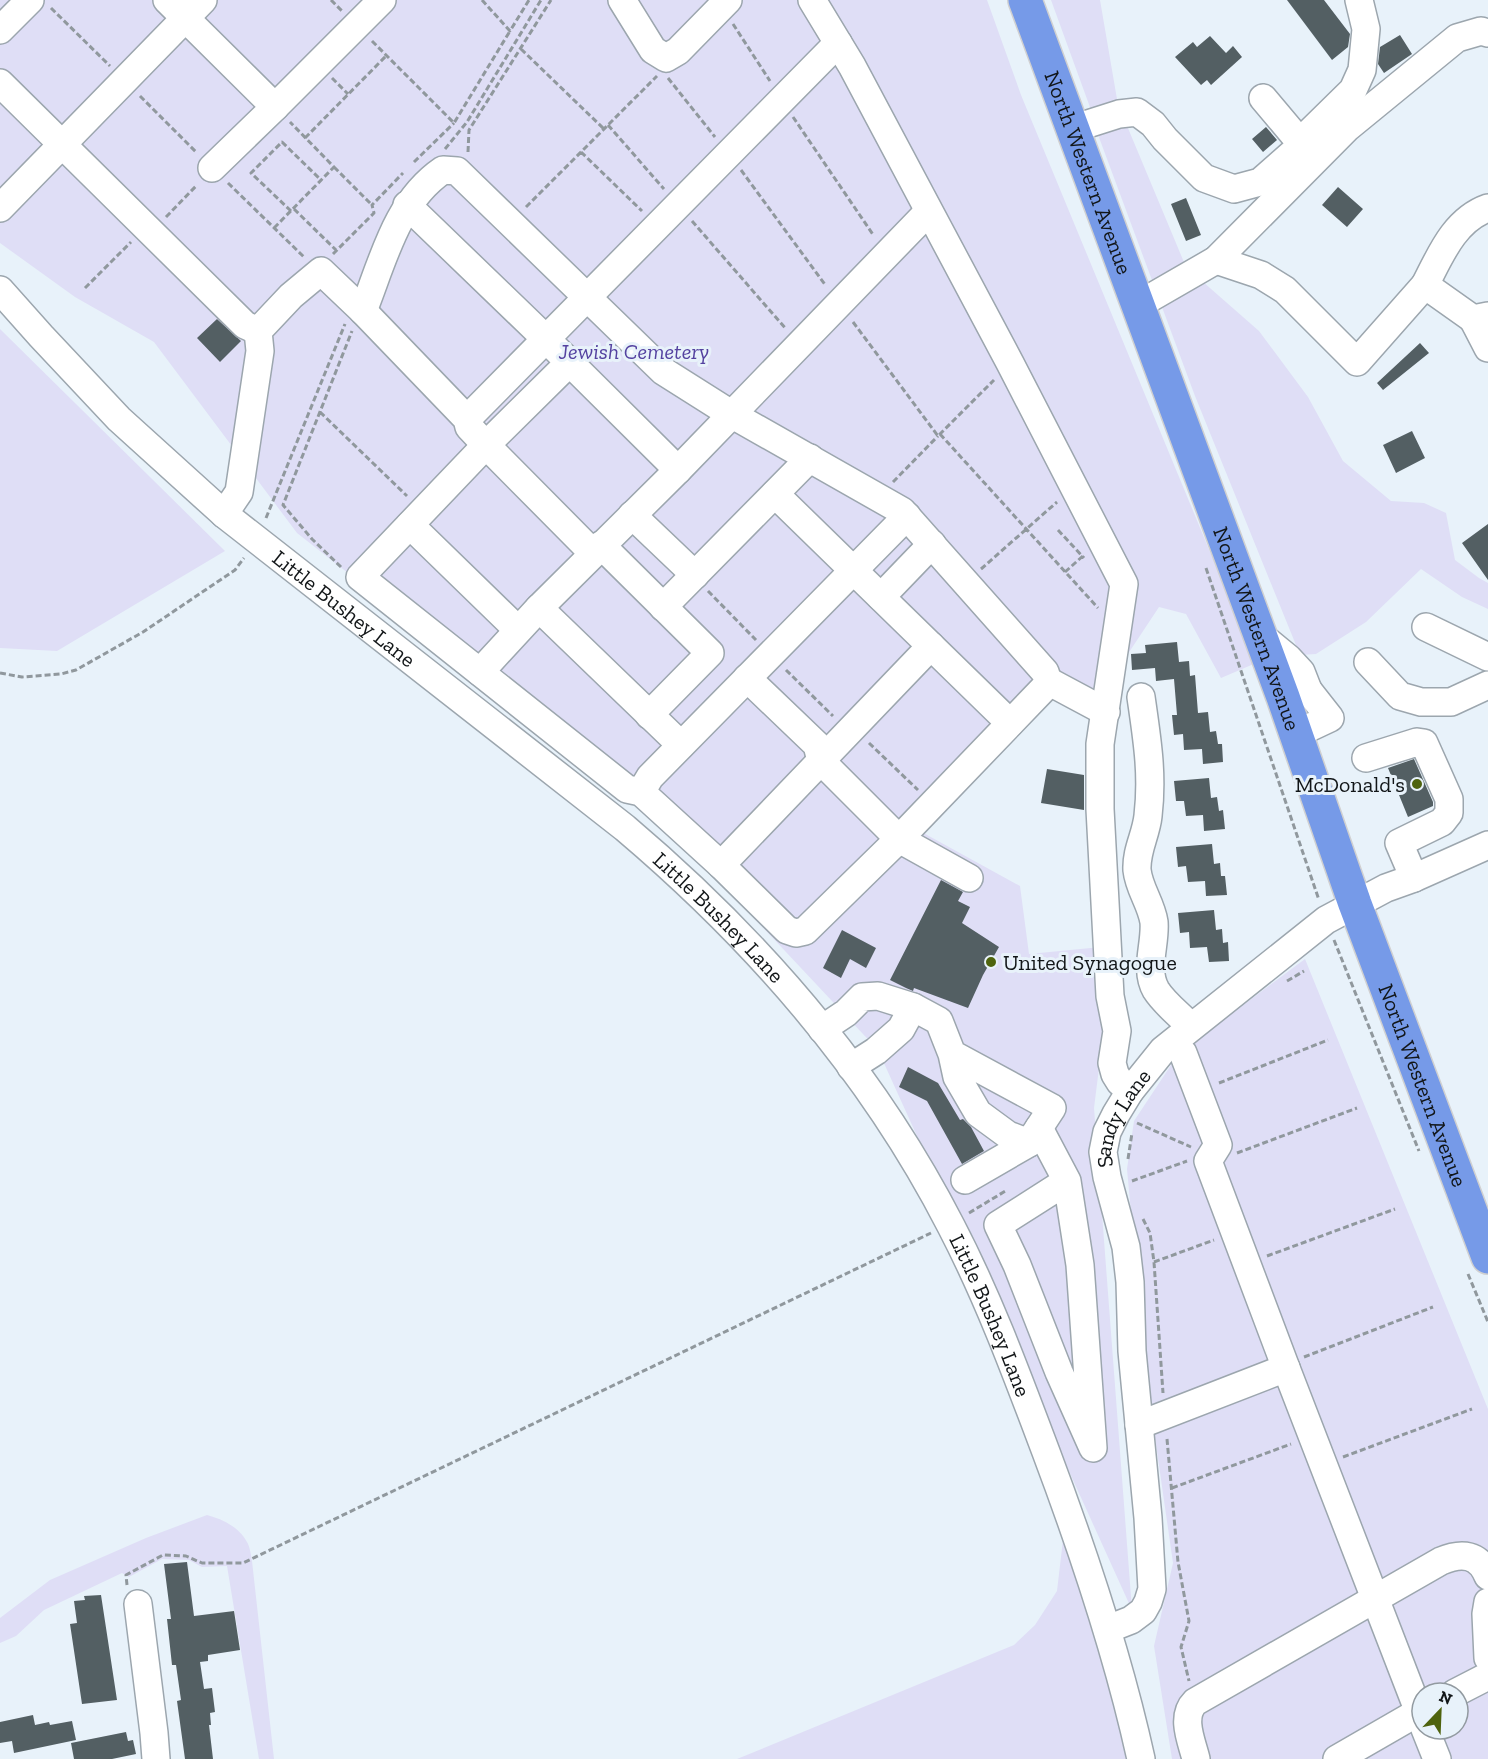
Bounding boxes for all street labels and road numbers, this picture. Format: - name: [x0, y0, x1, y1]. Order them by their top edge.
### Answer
- street label: North Western Avenue: [1039, 67, 1139, 278]
- street label: North Western Avenue: [1208, 523, 1307, 734]
- street label: Little Bushey Lane: [267, 544, 421, 673]
- street label: Little Bushey Lane: [648, 846, 790, 988]
- street label: North Western Avenue: [1373, 980, 1474, 1190]
- street label: Sandy Lane: [1089, 1063, 1156, 1170]
- street label: Little Bushey Lane: [944, 1229, 1037, 1401]

